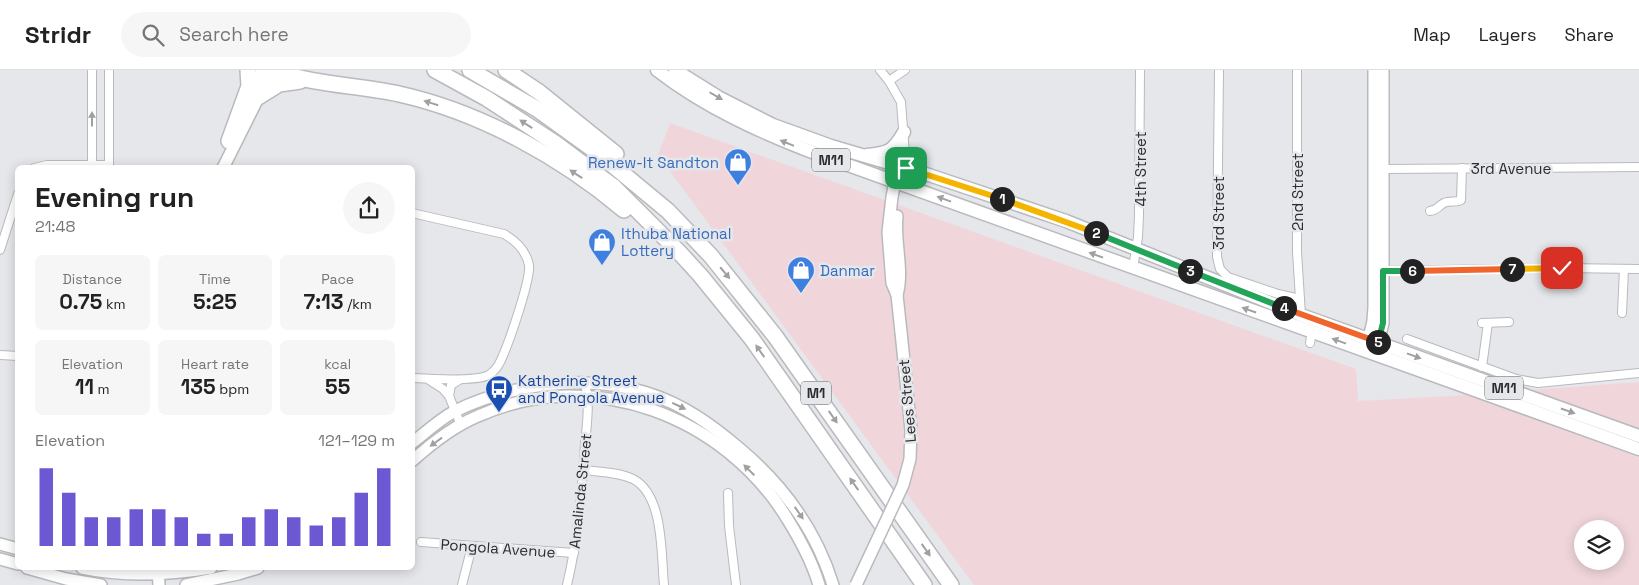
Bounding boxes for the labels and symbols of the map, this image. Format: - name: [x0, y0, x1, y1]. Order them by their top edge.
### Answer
- one-way arrow: [709, 92, 724, 100]
- one-way arrow: [423, 98, 438, 106]
- one-way arrow: [88, 111, 96, 127]
- one-way arrow: [520, 119, 533, 129]
- street label: 4th Street: [1131, 131, 1150, 207]
- one-way arrow: [780, 138, 795, 146]
- shop icon: Renew-It Sandton: [723, 147, 753, 186]
- pin: [885, 147, 927, 189]
- road number: M11: [812, 148, 850, 172]
- place label: Renew-It Sandton: [588, 153, 719, 172]
- street label: 2nd Street: [1288, 153, 1307, 231]
- street label: 3rd Avenue: [1471, 159, 1551, 178]
- one-way arrow: [569, 170, 582, 179]
- street label: 3rd Street: [1209, 176, 1228, 250]
- pin: 1: [990, 186, 1014, 212]
- one-way arrow: [936, 195, 951, 202]
- pin: 2: [1084, 220, 1108, 246]
- place label: Ithuba National Lottery: [621, 224, 731, 260]
- shop icon: Ithuba National Lottery: [587, 227, 617, 266]
- pin: [1541, 247, 1583, 289]
- one-way arrow: [1089, 251, 1104, 258]
- shop icon: Danmar: [786, 255, 816, 294]
- pin: 7: [1500, 256, 1524, 282]
- pin: 3: [1178, 258, 1202, 284]
- pin: 6: [1400, 258, 1424, 284]
- place label: Danmar: [820, 261, 875, 280]
- one-way arrow: [720, 266, 731, 279]
- pin: 4: [1272, 296, 1296, 320]
- one-way arrow: [1242, 305, 1257, 313]
- pin: 5: [1366, 330, 1390, 354]
- one-way arrow: [1331, 337, 1346, 345]
- one-way arrow: [755, 344, 765, 358]
- one-way arrow: [1407, 353, 1422, 360]
- street label: Lees Street: [894, 358, 920, 443]
- place label: Katherine Street and Pongola Avenue: [518, 371, 665, 407]
- bus stop icon: Katherine Street and Pongola Avenue: [484, 374, 514, 413]
- road number: M11: [1485, 376, 1523, 400]
- road number: M1: [801, 382, 831, 404]
- one-way arrow: [672, 403, 686, 411]
- one-way arrow: [1560, 408, 1575, 415]
- one-way arrow: [828, 410, 838, 424]
- street label: Amalinda Street: [565, 432, 595, 549]
- one-way arrow: [429, 437, 443, 447]
- one-way arrow: [743, 464, 755, 476]
- one-way arrow: [849, 477, 859, 490]
- one-way arrow: [794, 506, 804, 520]
- street label: Pongola Avenue: [440, 535, 556, 561]
- one-way arrow: [921, 543, 931, 557]

